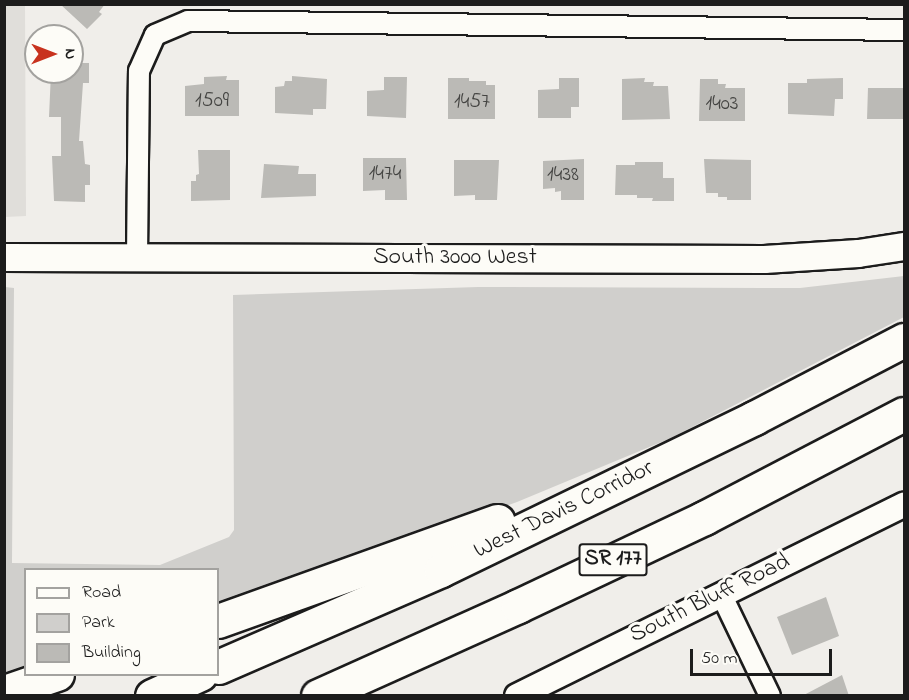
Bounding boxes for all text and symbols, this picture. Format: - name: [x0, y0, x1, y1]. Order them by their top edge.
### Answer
- north arrow: [24, 24, 84, 84]
- text: N: [58, 49, 82, 59]
- house number: 1509: [195, 88, 229, 114]
- house number: 1457: [454, 89, 490, 115]
- house number: 1403: [705, 91, 739, 117]
- house number: 1474: [369, 161, 401, 187]
- house number: 1438: [547, 162, 579, 188]
- street label: South 3000 West: [373, 244, 537, 272]
- street label: West Davis Corridor: [469, 454, 659, 566]
- road number: SR 177: [578, 541, 648, 579]
- street label: South Bluff Road: [625, 548, 795, 650]
- legend: [24, 568, 219, 676]
- text: Road: [82, 580, 121, 606]
- text: Park: [82, 610, 115, 636]
- scale bar: [693, 637, 836, 675]
- text: Building: [82, 640, 141, 666]
- text: 50 m: [701, 646, 738, 672]

